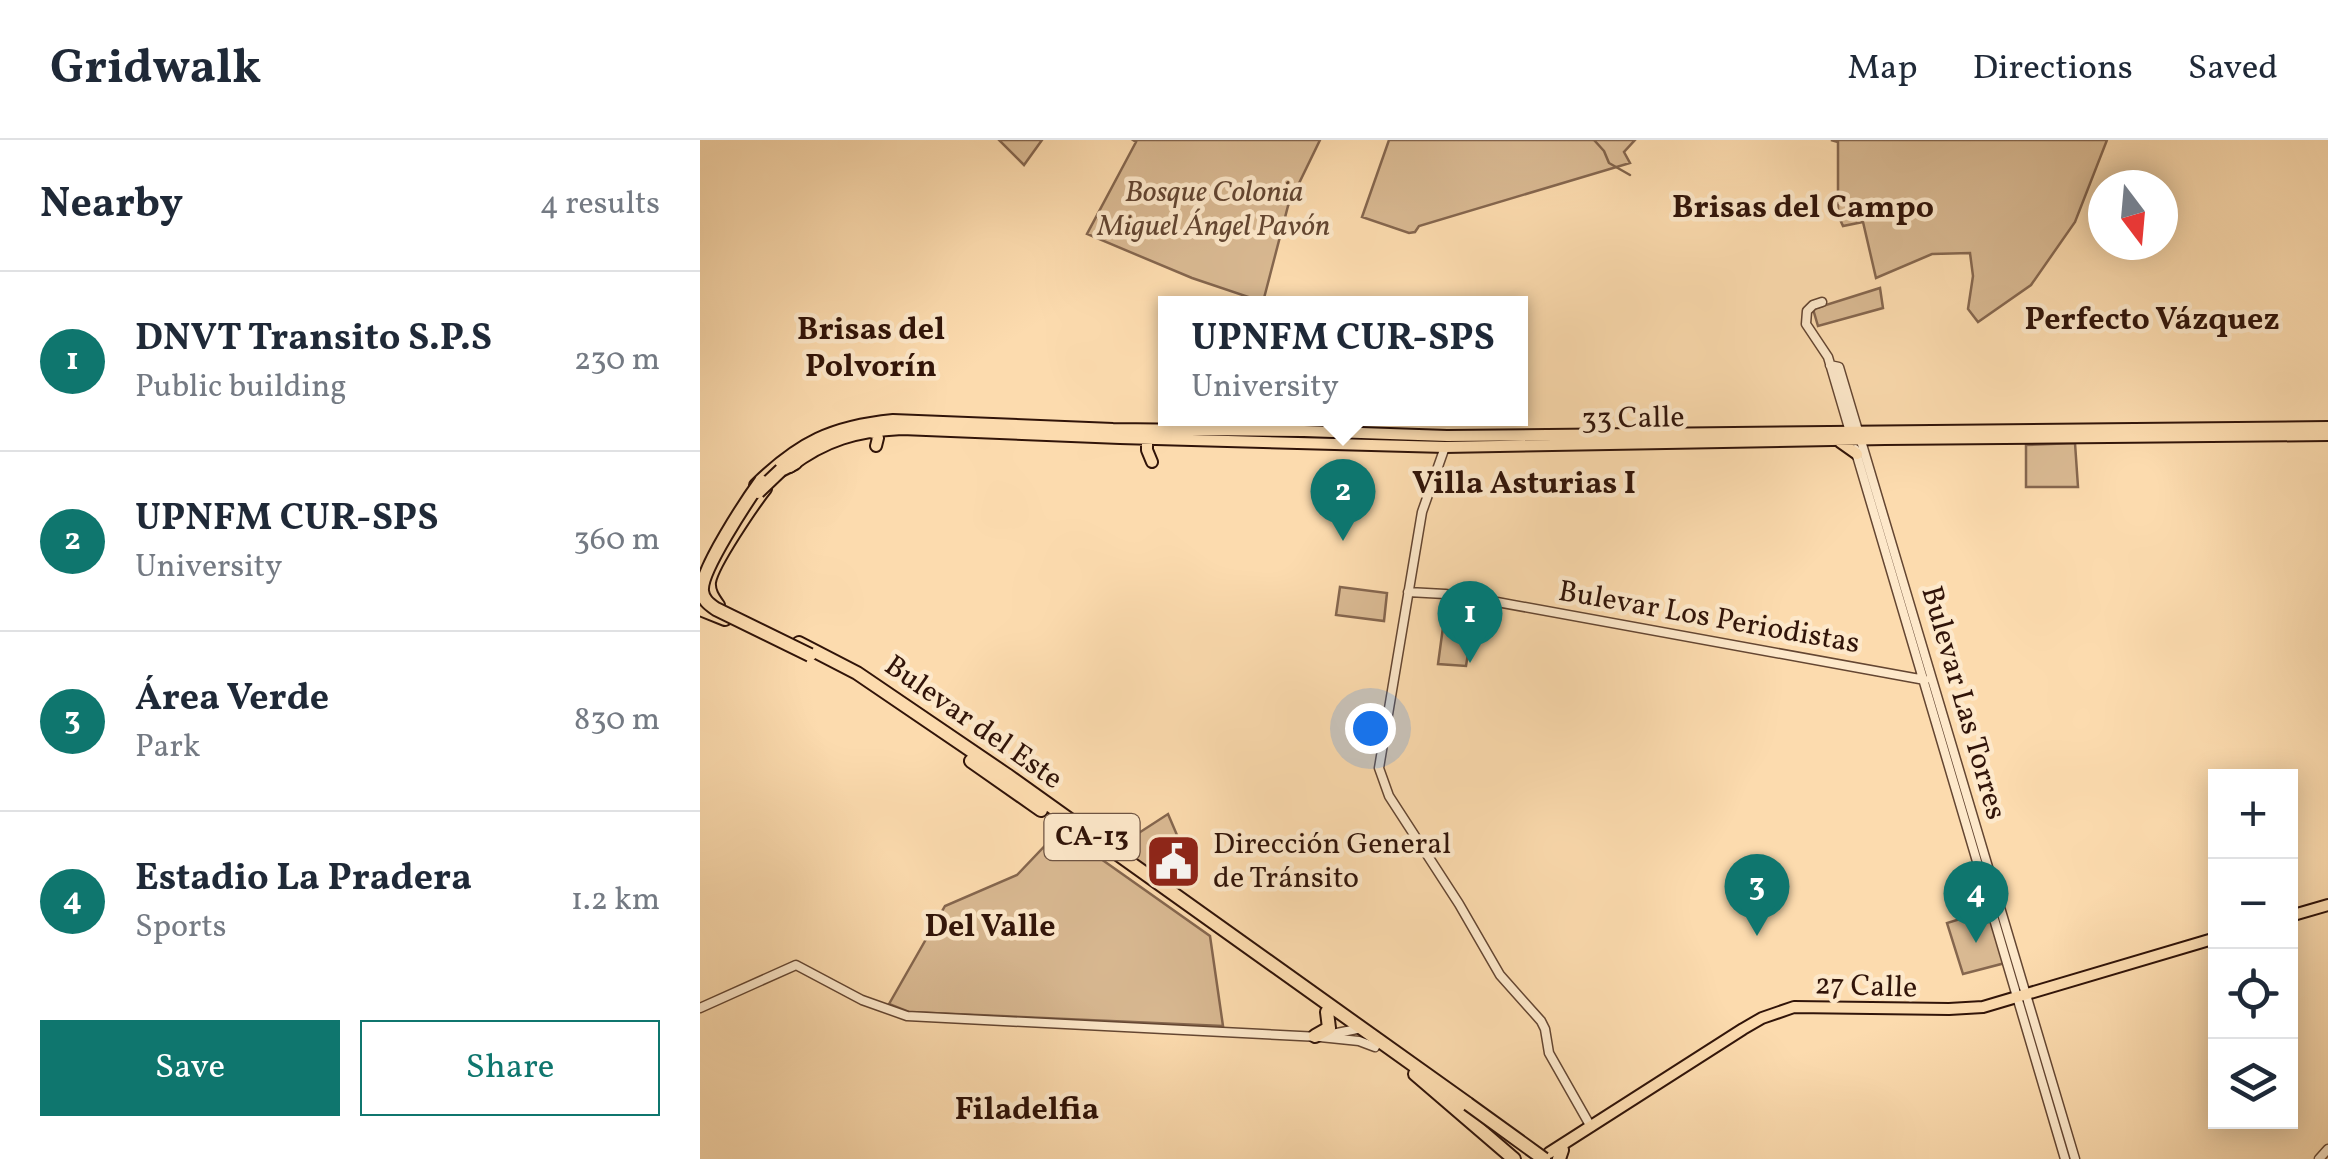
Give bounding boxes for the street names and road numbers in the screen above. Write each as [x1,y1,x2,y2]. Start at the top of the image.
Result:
street label: 33 Calle [1581,397,1685,441]
street label: Bulevar Los Periodistas [1555,571,1863,665]
street label: Bulevar Las Torres [1910,581,2016,825]
street label: Bulevar del Este [875,646,1071,800]
road number: CA-13 [1044,814,1140,860]
street label: 27 Calle [1814,964,1918,1010]

